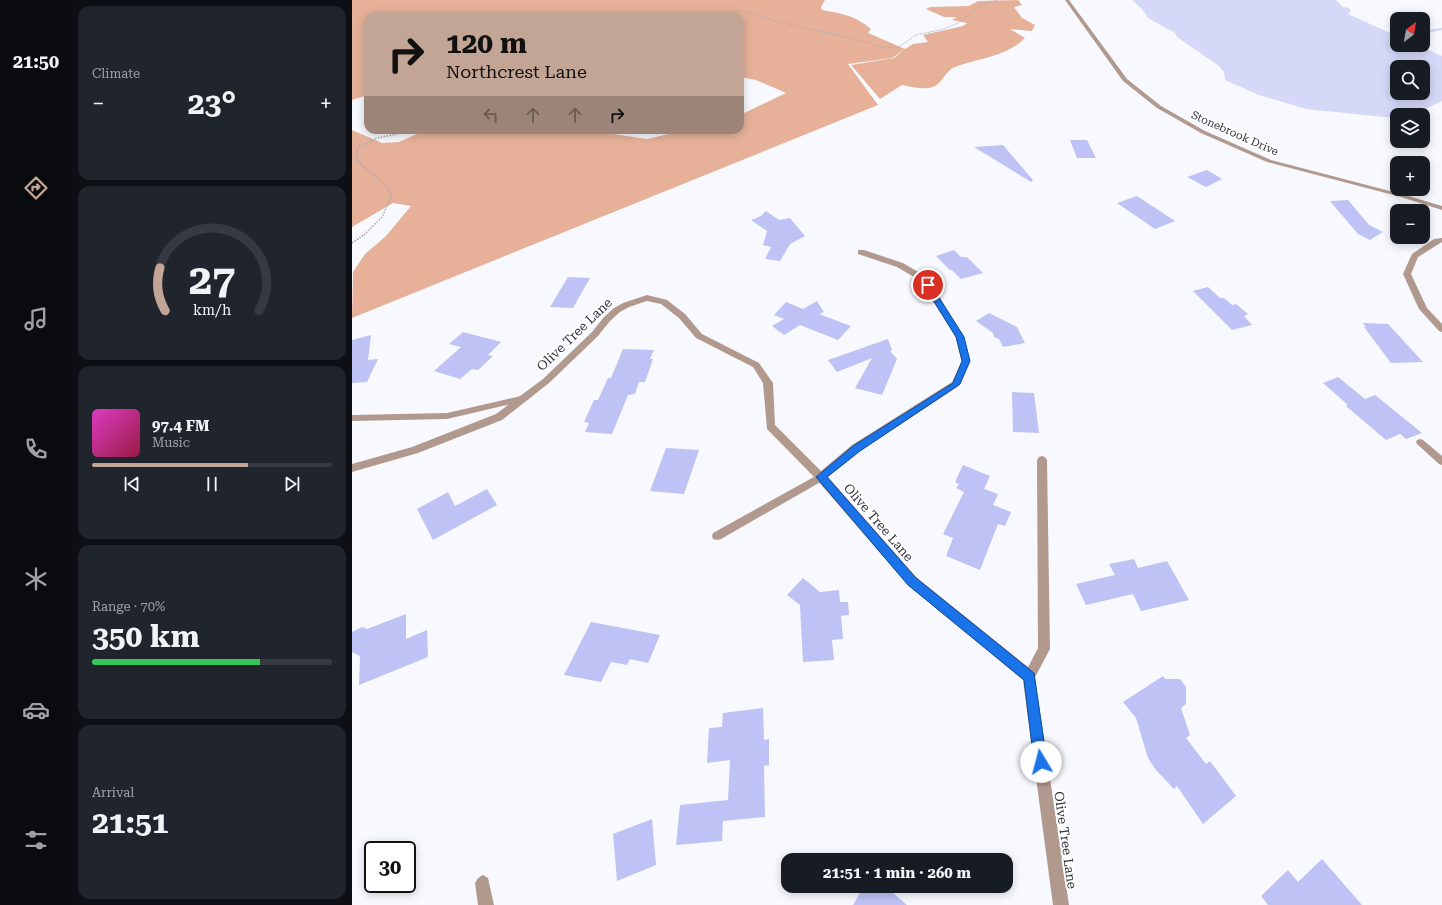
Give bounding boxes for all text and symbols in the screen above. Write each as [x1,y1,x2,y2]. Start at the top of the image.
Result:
north arrow [1390,12,1430,52]
map controls [1390,12,1430,244]
text: 120 m [446,27,527,60]
icon: right [380,28,432,80]
text: 21:50 [13,51,59,72]
button: search [1390,60,1430,100]
text: Northcrest Lane [446,61,587,82]
text: Climate [92,66,140,81]
text: 23° [188,86,236,121]
text: − [92,91,104,116]
text: + [320,91,332,116]
icon: left [480,104,502,126]
icon: ahead [522,104,544,126]
icon: ahead [564,104,586,126]
icon: right [606,104,628,126]
street label: Stonebrook Drive [1189,108,1280,159]
button: layers [1390,108,1430,148]
button: + [1390,156,1430,196]
icon: directions [22,174,50,202]
button: − [1390,204,1430,244]
text: 27 [189,254,235,303]
pin [911,268,945,302]
icon: arrive [917,274,939,296]
street label: Olive Tree Lane [534,295,615,374]
text: km/h [193,301,231,317]
icon: music [22,305,50,333]
text: 97.4 FM [152,417,209,435]
icon: phone [22,435,50,463]
text: Music [152,435,190,450]
icon: previous [121,473,143,495]
icon: pause [201,473,223,495]
icon: next [281,473,303,495]
street label: Olive Tree Lane [841,480,917,564]
icon: climate [22,565,50,593]
text: Range · 70% [92,599,165,614]
text: 350 km [92,619,200,654]
icon: car [22,696,50,724]
position arrow [1020,741,1062,783]
text: Arrival [92,785,134,800]
street label: Olive Tree Lane [1051,790,1080,890]
text: 21:51 [92,805,169,840]
icon: filters [22,826,50,854]
speed limit sign: 30 [364,841,416,893]
text: 21:51 · 1 min · 260 m [823,864,971,882]

